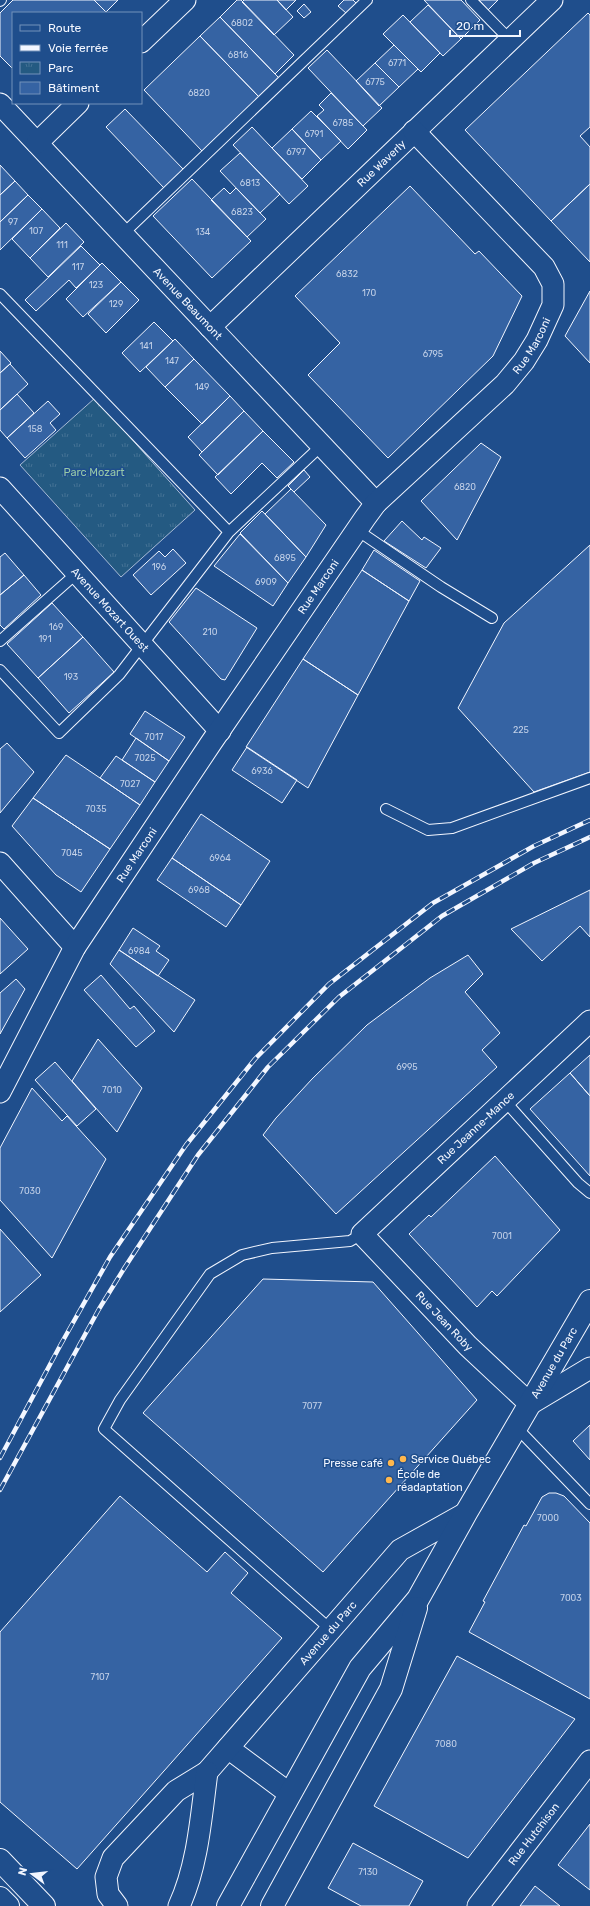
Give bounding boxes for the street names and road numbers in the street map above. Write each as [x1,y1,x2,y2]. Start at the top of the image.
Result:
street label: Rue Waverly [354,137,408,189]
street label: Avenue Beaumont [151,265,226,343]
street label: Rue Marconi [510,316,553,376]
street label: Rue Marconi [295,557,341,616]
street label: Avenue Mozart Ouest [69,565,152,655]
street label: Rue Marconi [113,825,159,885]
street label: Rue Jeanne-Mance [435,1089,517,1167]
street label: Rue Jean Roby [413,1289,476,1354]
street label: Avenue du Parc [528,1325,580,1401]
street label: Avenue du Parc [297,1598,359,1667]
street label: Rue Hutchison [505,1800,562,1868]

